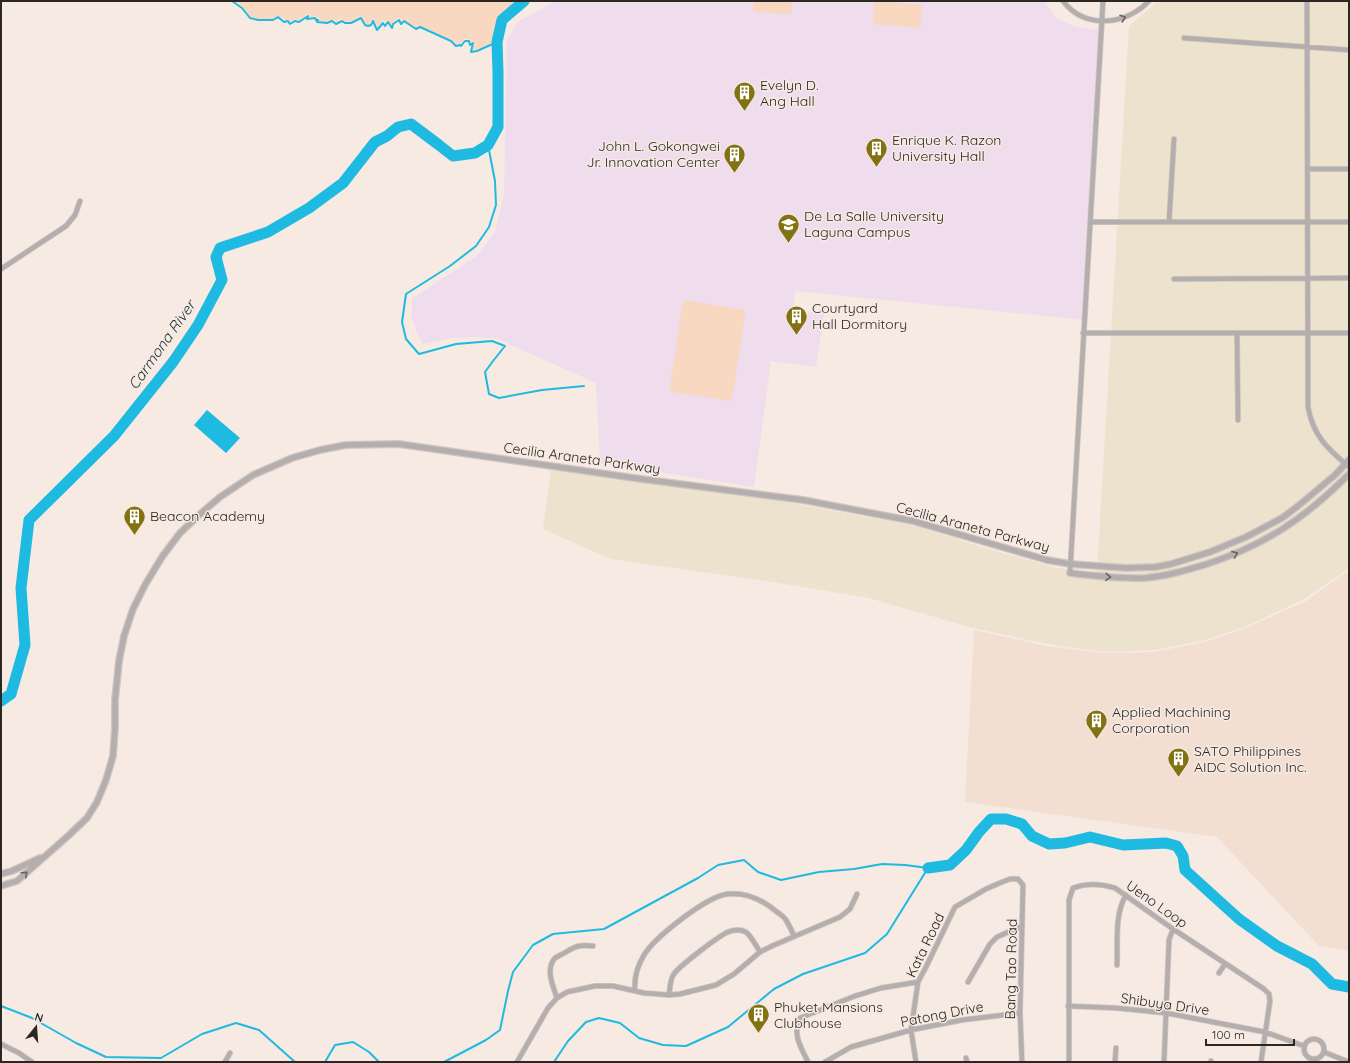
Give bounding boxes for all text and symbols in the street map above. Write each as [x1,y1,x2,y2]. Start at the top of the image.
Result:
one-way arrow [1120,14,1127,23]
place label: Evelyn D. Ang Hall [760,76,818,110]
building icon: Evelyn D. Ang Hall [732,80,758,113]
place label: Enrique K. Razon University Hall [892,131,1001,165]
building icon: Enrique K. Razon University Hall [864,135,890,168]
place label: John L. Gokongwei Jr. Innovation Center [587,137,721,171]
building icon: John L. Gokongwei Jr. Innovation Center [722,141,748,174]
place label: De La Salle University Laguna Campus [804,207,944,241]
school or university icon: De La Salle University Laguna Campus [775,211,801,244]
water label: Carmona River [124,295,201,393]
place label: Courtyard Hall Dormitory [812,299,907,333]
building icon: Courtyard Hall Dormitory [784,303,810,336]
street label: Cecilia Araneta Parkway [502,438,662,478]
street label: Cecilia Araneta Parkway [894,498,1052,556]
building icon: Beacon Academy [121,503,147,536]
place label: Beacon Academy [150,507,265,525]
one-way arrow [1231,550,1238,558]
one-way arrow [1105,573,1112,582]
place label: Applied Machining Corporation [1112,703,1231,737]
building icon: Applied Machining Corporation [1083,707,1109,740]
place label: SATO Philippines AIDC Solution Inc. [1194,742,1307,776]
building icon: SATO Philippines AIDC Solution Inc. [1165,746,1191,779]
one-way arrow [21,871,28,878]
street label: Ueno Loop [1123,876,1191,932]
street label: Kata Road [902,910,948,980]
street label: Bang Tao Road [1001,918,1021,1020]
street label: Shibuya Drive [1120,989,1211,1019]
street label: Patong Drive [899,997,985,1031]
place label: Phuket Mansions Clubhouse [774,998,883,1032]
building icon: Phuket Mansions Clubhouse [746,1002,772,1035]
north arrow [16,1007,56,1047]
text: N [33,1010,45,1025]
scale bar [1206,1021,1294,1047]
text: 100 m [1212,1027,1245,1042]

